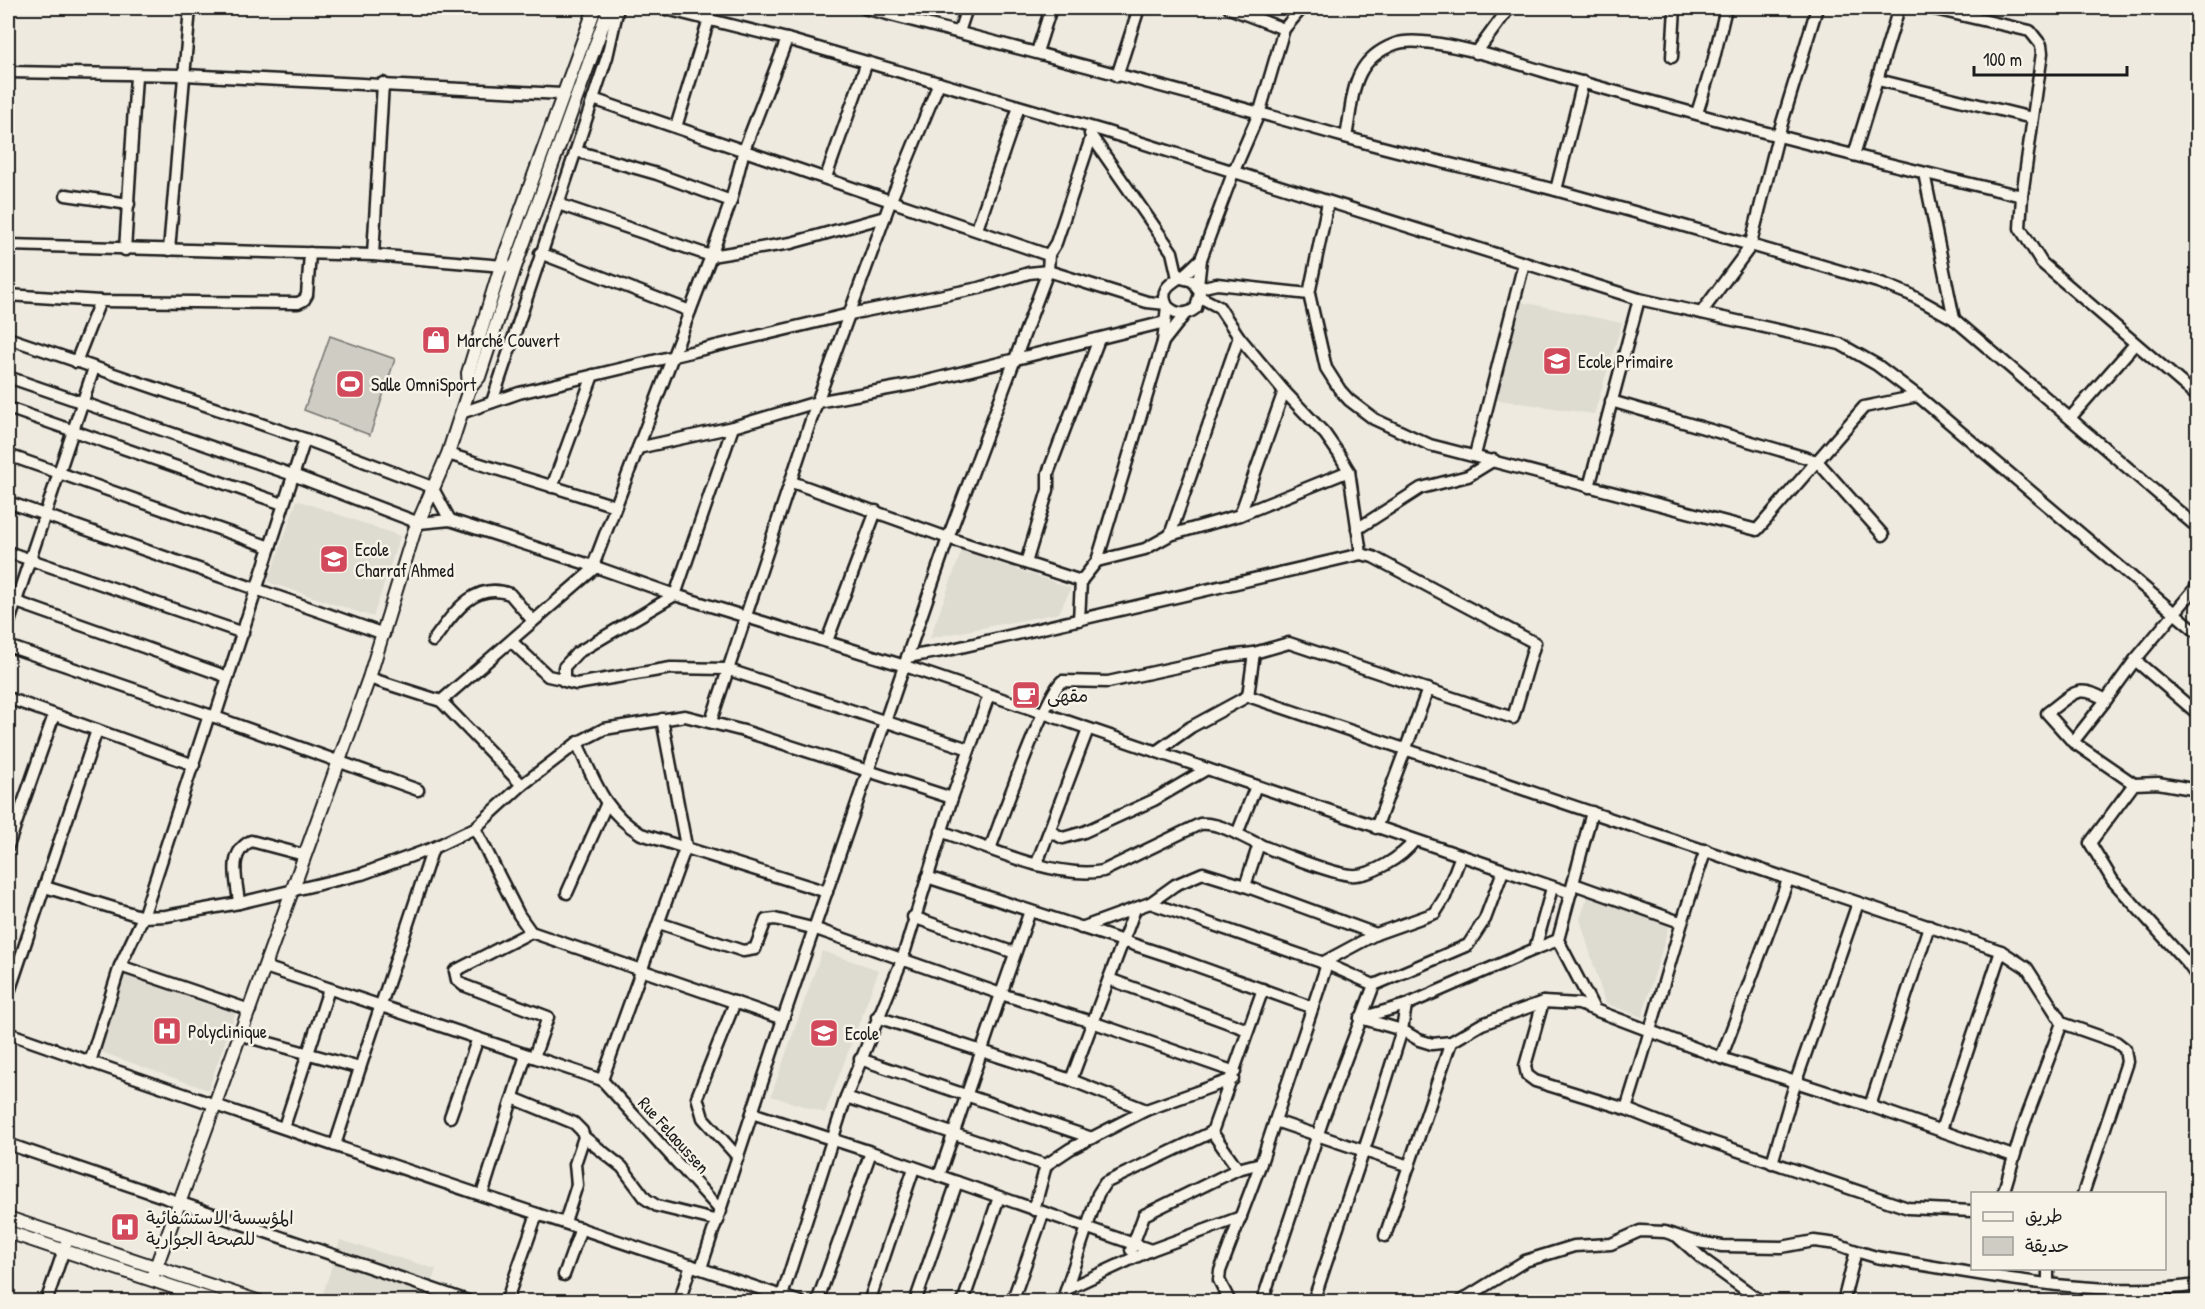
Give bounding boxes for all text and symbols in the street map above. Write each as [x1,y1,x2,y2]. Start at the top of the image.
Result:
scale bar [1974,39,2127,77]
text: 100 m [1983,47,2022,72]
shop icon: Marché Couvert [420,324,452,356]
place label: Marché Couvert [457,328,560,353]
school or university icon: Ecole Primaire [1541,345,1573,377]
place label: Ecole Primaire [1578,349,1673,374]
sports icon: Salle OmniSport [334,368,366,400]
place label: Salle OmniSport [371,372,477,397]
place label: Ecole Charraf Ahmed [355,537,454,583]
school or university icon: Ecole Charraf Ahmed [318,543,350,575]
cafe icon: مقهى [1010,679,1042,711]
place label: مقهى [1047,683,1088,708]
hospital icon: Polyclinique [151,1015,183,1047]
school or university icon: Ecole [808,1017,840,1049]
place label: Polyclinique [188,1019,267,1044]
place label: Ecole [845,1021,879,1046]
street label: Rue Felaoussen [633,1091,715,1179]
legend [1971,1192,2166,1270]
text: طريق [2025,1203,2063,1228]
place label: المؤسسة الاستشفائية للصحة الجوارية [146,1205,294,1251]
hospital icon: المؤسسة الاستشفائية للصحة الجوارية [109,1211,141,1243]
text: حديقة [2025,1233,2069,1258]

